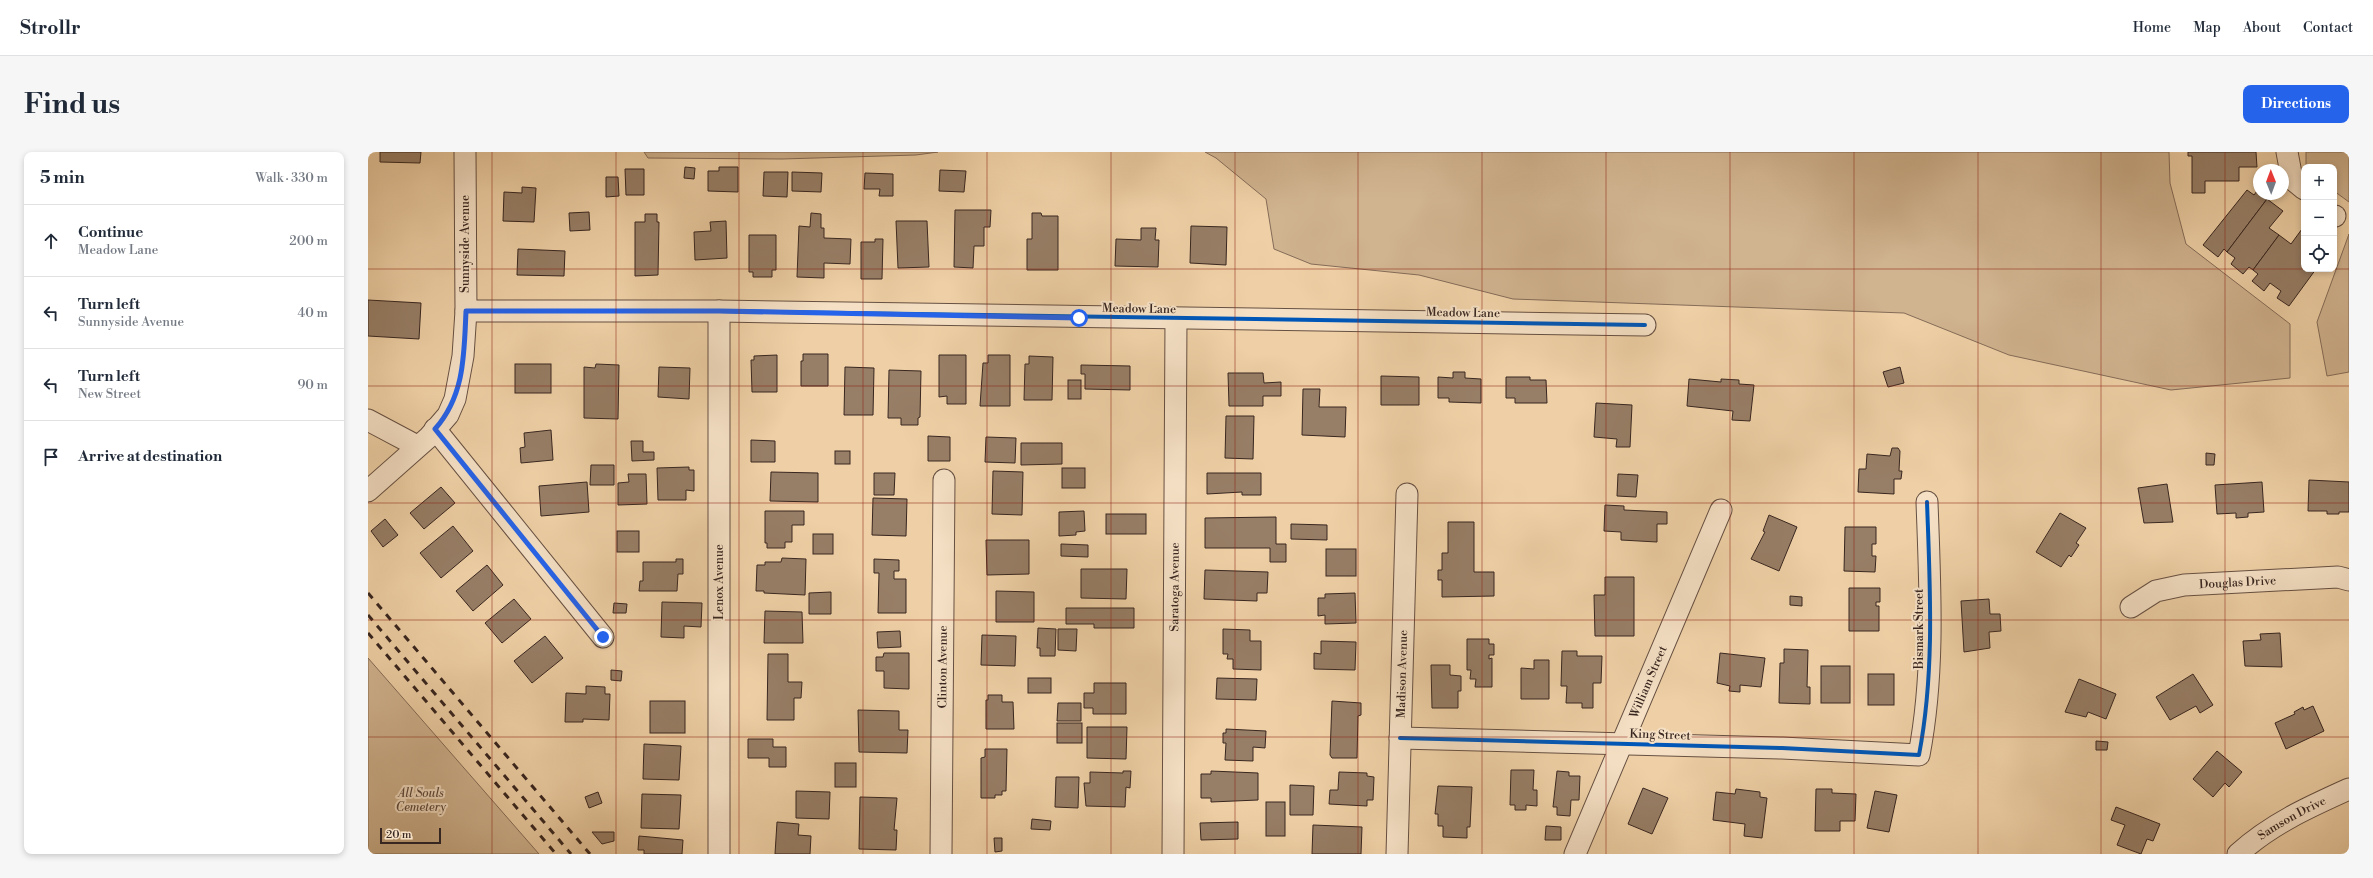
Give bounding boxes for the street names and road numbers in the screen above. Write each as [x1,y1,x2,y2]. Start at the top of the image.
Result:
street label: Sunnyside Avenue [458,195,473,293]
street label: Meadow Lane [1102,301,1176,317]
street label: Meadow Lane [1426,305,1500,321]
street label: Saratoga Avenue [1167,542,1182,632]
street label: Lenox Avenue [712,544,727,620]
street label: Douglas Drive [2199,573,2277,592]
street label: Bismark Street [1912,588,1927,670]
street label: Clinton Avenue [935,625,950,709]
street label: Madison Avenue [1393,630,1411,719]
street label: William Street [1626,643,1670,721]
street label: King Street [1629,726,1692,744]
street label: Samson Drive [2255,793,2328,843]

